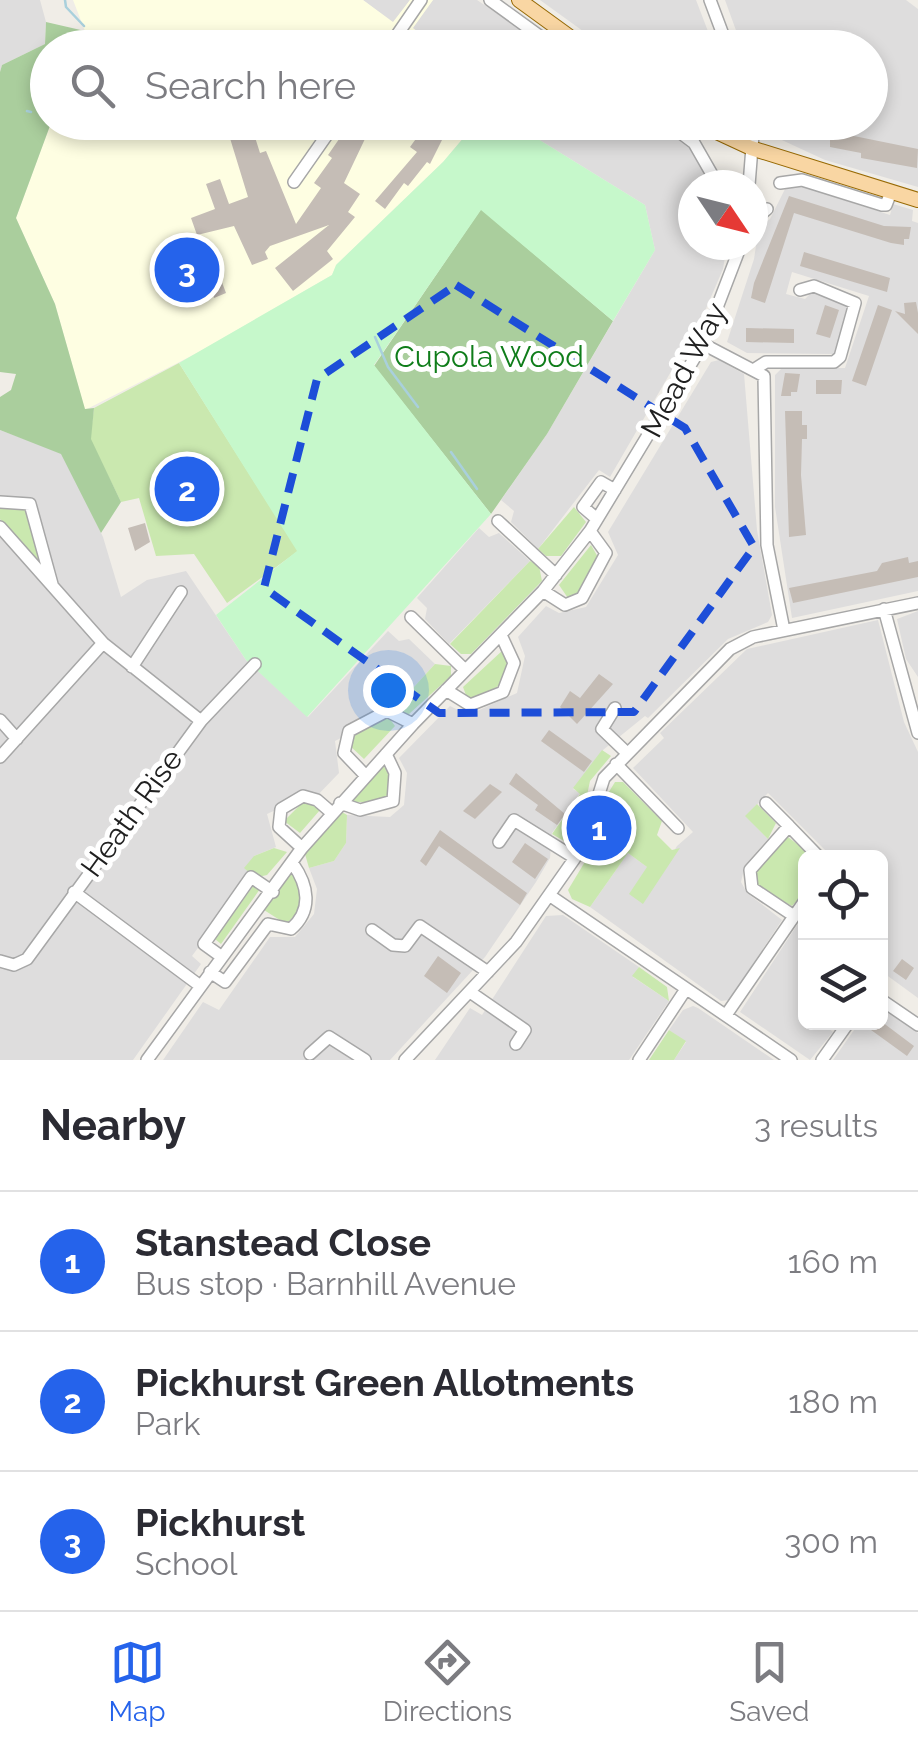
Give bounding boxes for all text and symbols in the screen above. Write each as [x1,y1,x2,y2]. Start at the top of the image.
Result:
search box [30,30,888,140]
icon: search [65,58,120,113]
text: Search here [145,63,356,108]
north arrow [678,170,768,260]
pin: 3 [154,232,220,308]
street label: Mead Way [634,297,734,443]
park label: Cupola Wood [394,339,584,374]
pin: 2 [154,452,220,526]
your location [363,665,414,716]
street label: Heath Rise [74,742,190,883]
pin: 1 [566,790,632,866]
map controls [798,850,888,1030]
button: locate [798,850,888,940]
button: layers [798,940,888,1030]
text: Nearby [40,1101,186,1150]
text: 3 results [754,1107,878,1144]
text: Stanstead Close [135,1220,431,1265]
text: 1 [65,1243,80,1280]
text: 160 m [788,1243,878,1280]
text: Bus stop · Barnhill Avenue [135,1265,516,1302]
text: Pickhurst Green Allotments [135,1360,634,1405]
text: 2 [63,1383,82,1420]
text: 180 m [788,1383,878,1420]
text: Park [135,1405,200,1442]
text: Pickhurst [135,1500,305,1545]
text: 3 [64,1523,81,1560]
text: 300 m [784,1523,878,1560]
text: School [135,1545,237,1582]
tab: Map [109,1635,166,1728]
tab: Directions [383,1635,512,1728]
tab: Saved [729,1635,809,1728]

